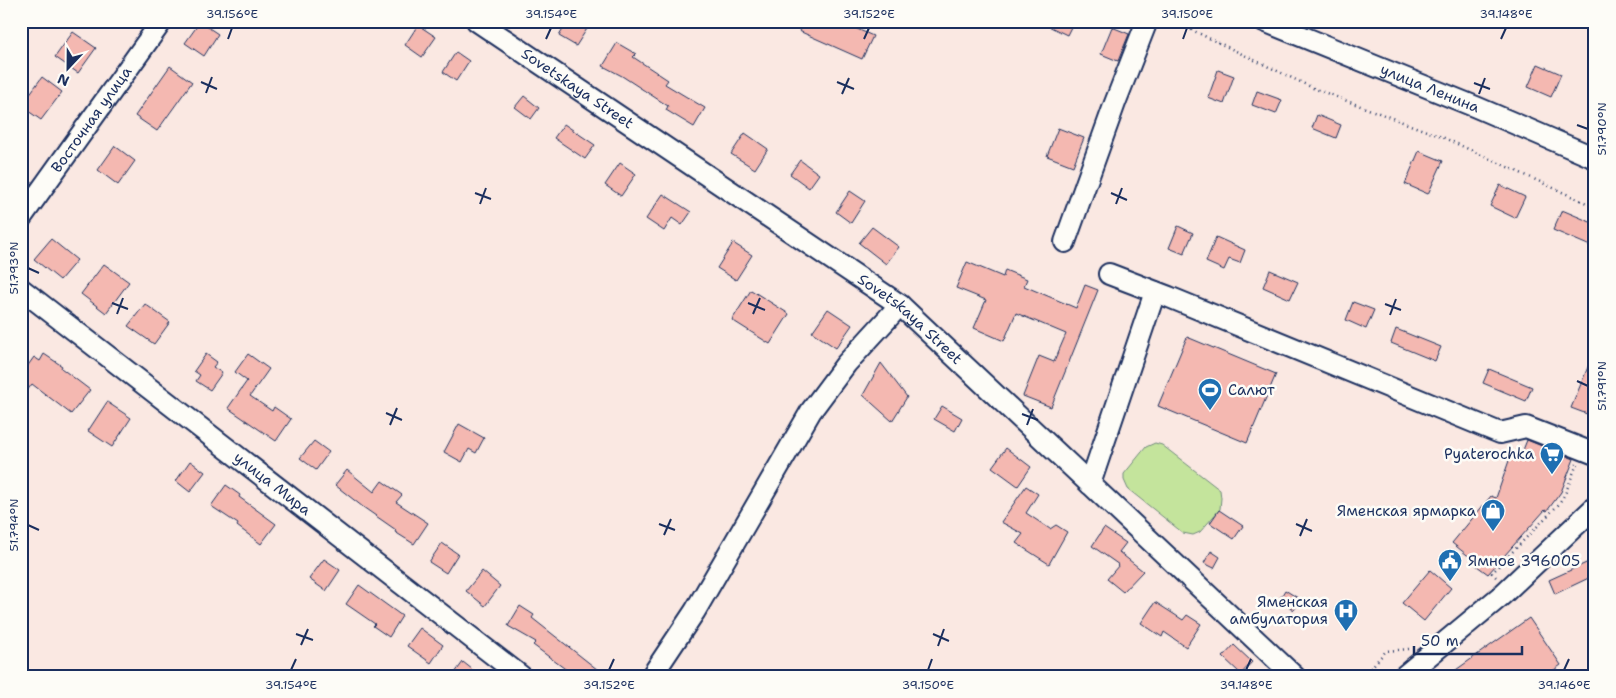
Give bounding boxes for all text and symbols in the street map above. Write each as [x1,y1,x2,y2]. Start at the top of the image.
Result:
text: 39.156°E [206,6,258,22]
text: 39.154°E [525,6,577,22]
text: 39.152°E [843,6,895,22]
text: 39.150°E [1161,6,1213,22]
text: 39.148°E [1480,6,1532,22]
north arrow [42,42,92,92]
street label: Sovetskaya Street [517,44,638,133]
street label: улица Ленина [1377,59,1483,118]
street label: Восточная улица [47,62,137,177]
text: N [55,70,72,90]
text: 51.790°N [1594,102,1610,156]
text: 51.793°N [6,242,22,294]
street label: Sovetskaya Street [854,269,967,369]
text: 51.791°N [1594,361,1610,411]
sports icon: Салют [1197,377,1223,411]
place label: Салют [1228,380,1275,400]
supermarket icon: Pyaterochka [1539,441,1565,475]
place label: Pyaterochka [1444,444,1535,464]
street label: улица Мира [230,447,316,520]
shop icon: Яменская ярмарка [1480,498,1506,532]
text: 51.794°N [6,499,22,551]
place label: Яменская ярмарка [1337,501,1477,521]
public building icon: Ямное 396005 [1437,548,1463,582]
place label: Ямное 396005 [1468,551,1580,571]
place label: Яменская амбулатория [1230,592,1328,629]
hospital icon: Яменская амбулатория [1333,598,1359,632]
scale bar [1414,623,1521,655]
text: 50 m [1421,631,1459,651]
text: 39.154°E [265,677,317,693]
text: 39.152°E [583,677,635,693]
text: 39.150°E [902,677,954,693]
text: 39.148°E [1220,677,1272,693]
text: 39.146°E [1538,677,1590,693]

